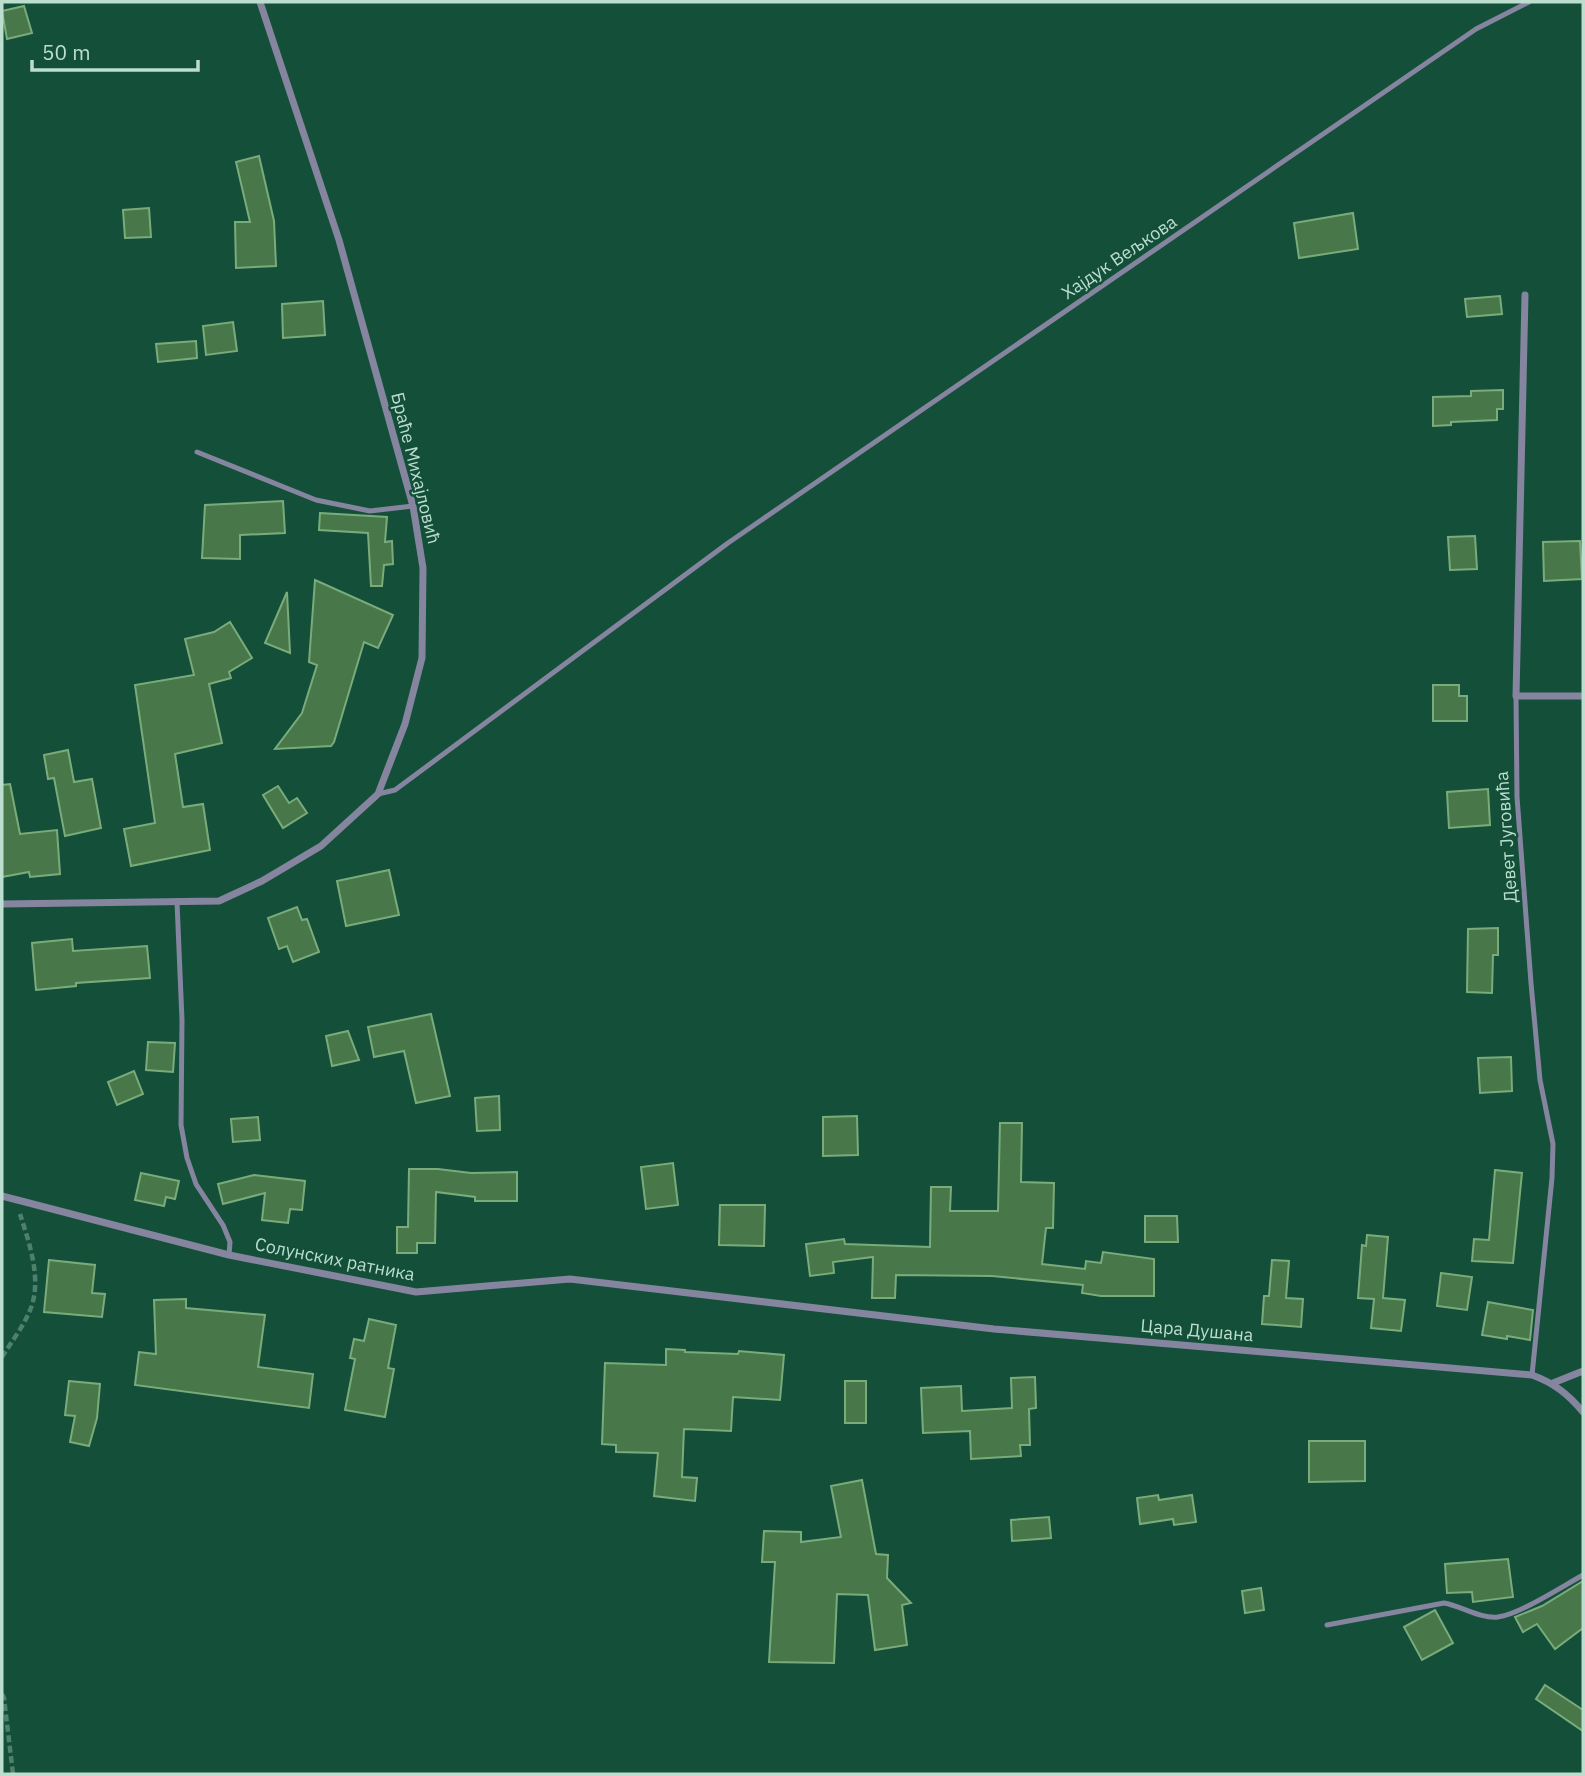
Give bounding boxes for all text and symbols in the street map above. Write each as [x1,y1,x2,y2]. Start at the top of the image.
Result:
scale bar [32,28,198,72]
text: 50 m [42,38,91,66]
street label: Хајдук Вељкова [1057,210,1181,304]
street label: Браће Михајловић [386,390,446,546]
street label: Девет Југовића [1490,770,1522,903]
street label: Солунских ратника [253,1232,417,1286]
street label: Цара Душана [1140,1314,1255,1346]

